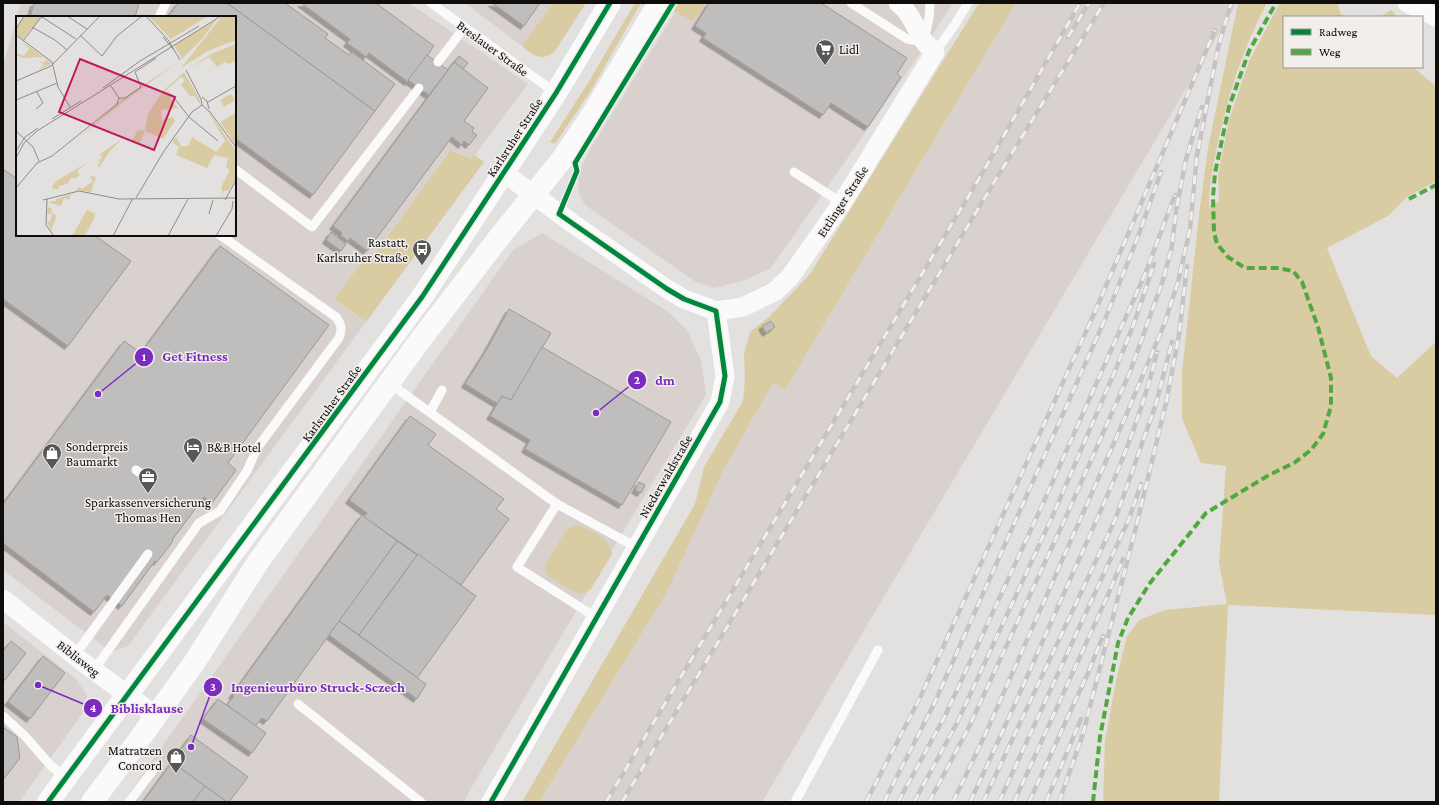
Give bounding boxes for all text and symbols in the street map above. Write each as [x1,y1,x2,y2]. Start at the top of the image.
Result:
inset map [16,16,236,236]
legend [1283,16,1423,68]
street label: Breslauer Straße [454,17,532,80]
text: Radweg [1319,25,1357,39]
supermarket icon: Lidl [814,38,836,66]
place label: Lidl [839,42,860,57]
text: Weg [1319,45,1341,59]
street label: Karlsruher Straße [483,95,546,180]
street label: Ettlinger Straße [814,163,871,240]
place label: Rastatt, Karlsruher Straße [317,235,408,265]
bus stop icon: Rastatt, Karlsruher Straße [411,238,433,266]
callout: Get Fitness [134,344,235,370]
text: Get Fitness [162,348,228,364]
text: 1 [142,350,147,364]
street label: Karlsruher Straße [298,362,364,445]
callout: dm [627,367,683,393]
text: dm [655,372,675,388]
text: 2 [634,373,640,387]
street label: Niederwaldstraße [636,432,695,520]
hotel icon: B&B Hotel [182,436,204,464]
place label: Sonderpreis Baumarkt [66,439,128,469]
place label: B&B Hotel [207,440,262,455]
shop icon: Sonderpreis Baumarkt [41,442,63,470]
office icon: Sparkassenversicherung Thomas Hen [137,466,159,494]
place label: Sparkassenversicherung Thomas Hen [85,495,212,525]
street label: Biblisweg [54,637,104,680]
callout: Ingenieurbüro Struck-Sczech [203,674,413,700]
text: Ingenieurbüro Struck-Sczech [231,679,405,695]
text: 3 [210,680,216,694]
callout: Biblisklause [83,695,191,721]
text: Biblisklause [111,700,184,716]
text: 4 [90,701,97,715]
place label: Matratzen Concord [108,743,162,773]
shop icon: Matratzen Concord [165,746,187,774]

